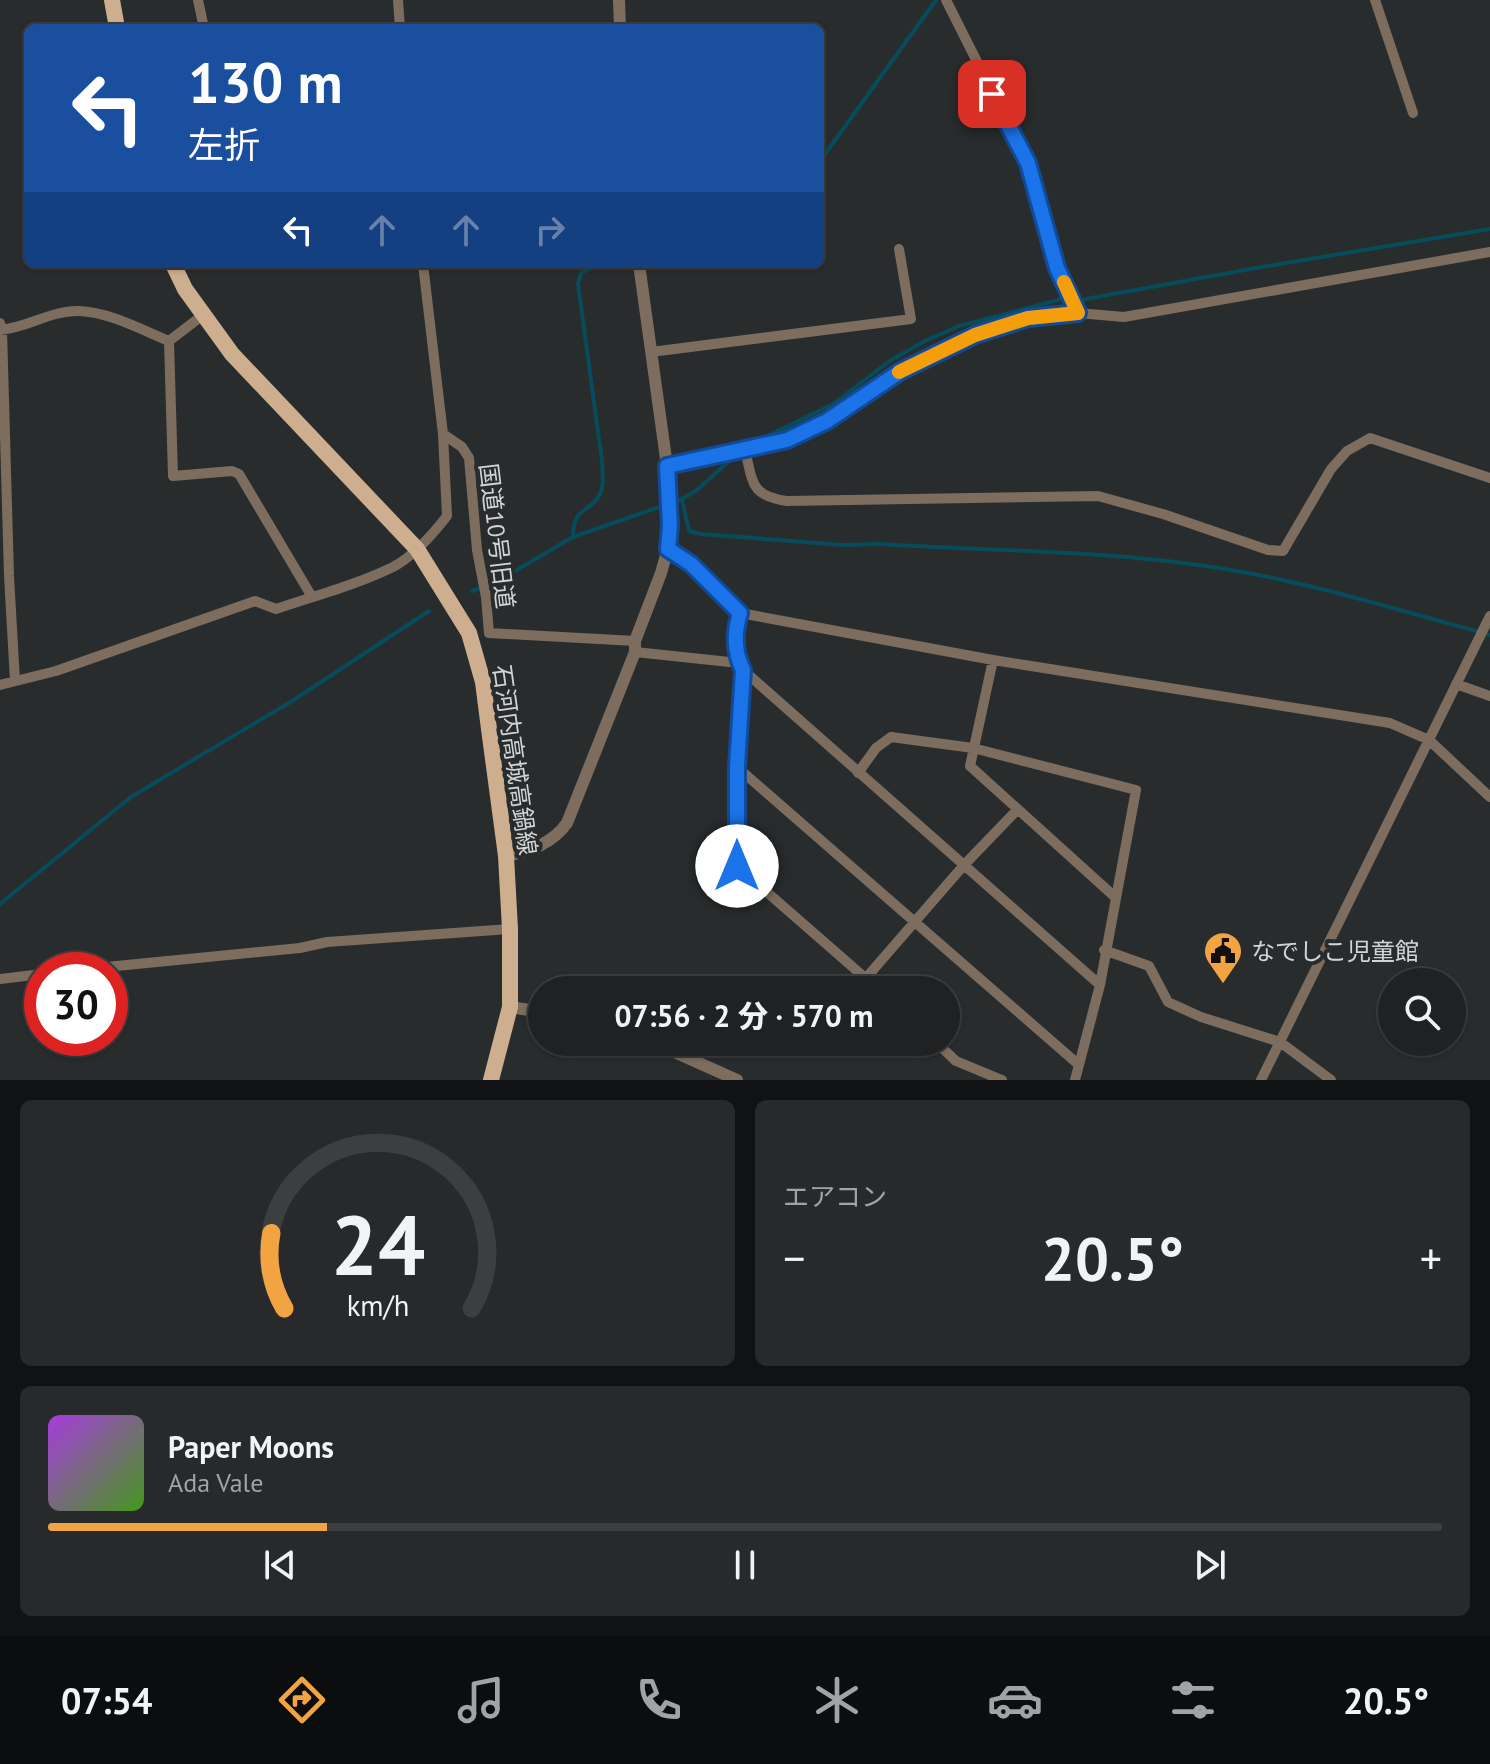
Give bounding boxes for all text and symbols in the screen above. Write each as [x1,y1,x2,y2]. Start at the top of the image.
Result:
text: 130 m [188,46,343,118]
icon: left [56,56,160,160]
pin [958,60,1026,128]
icon: arrive [970,72,1014,116]
text: 左折 [188,121,260,168]
icon: left [276,208,320,252]
icon: ahead [360,208,404,252]
icon: ahead [444,208,488,252]
icon: right [528,208,572,252]
street label: 国道10号旧道 [473,462,521,610]
street label: 石河内高城高鍋線 [486,663,544,857]
position arrow [695,824,779,908]
public building icon: なでしこ児童館 [1202,930,1244,985]
place label: なでしこ児童館 [1251,936,1419,967]
speed limit sign: 30 [24,952,128,1056]
map controls [1378,968,1466,1056]
button: search [1378,968,1466,1056]
text: 07:56 · 2 分 · 570 m [614,996,874,1035]
text: エアコン [783,1180,887,1213]
text: 24 [330,1190,425,1298]
text: 20.5° [1041,1219,1184,1297]
text: − [783,1229,805,1286]
text: + [1420,1229,1442,1286]
text: km/h [346,1287,409,1324]
text: Paper Moons [168,1427,334,1466]
text: Ada Vale [168,1466,263,1499]
icon: previous [258,1543,302,1587]
icon: pause [723,1543,767,1587]
icon: next [1188,1543,1232,1587]
icon: directions [274,1672,330,1728]
icon: music [453,1672,509,1728]
icon: phone [631,1672,687,1728]
icon: climate [809,1672,865,1728]
icon: car [987,1672,1043,1728]
icon: filters [1165,1672,1221,1728]
text: 07:54 [61,1677,152,1724]
text: 20.5° [1343,1677,1429,1724]

